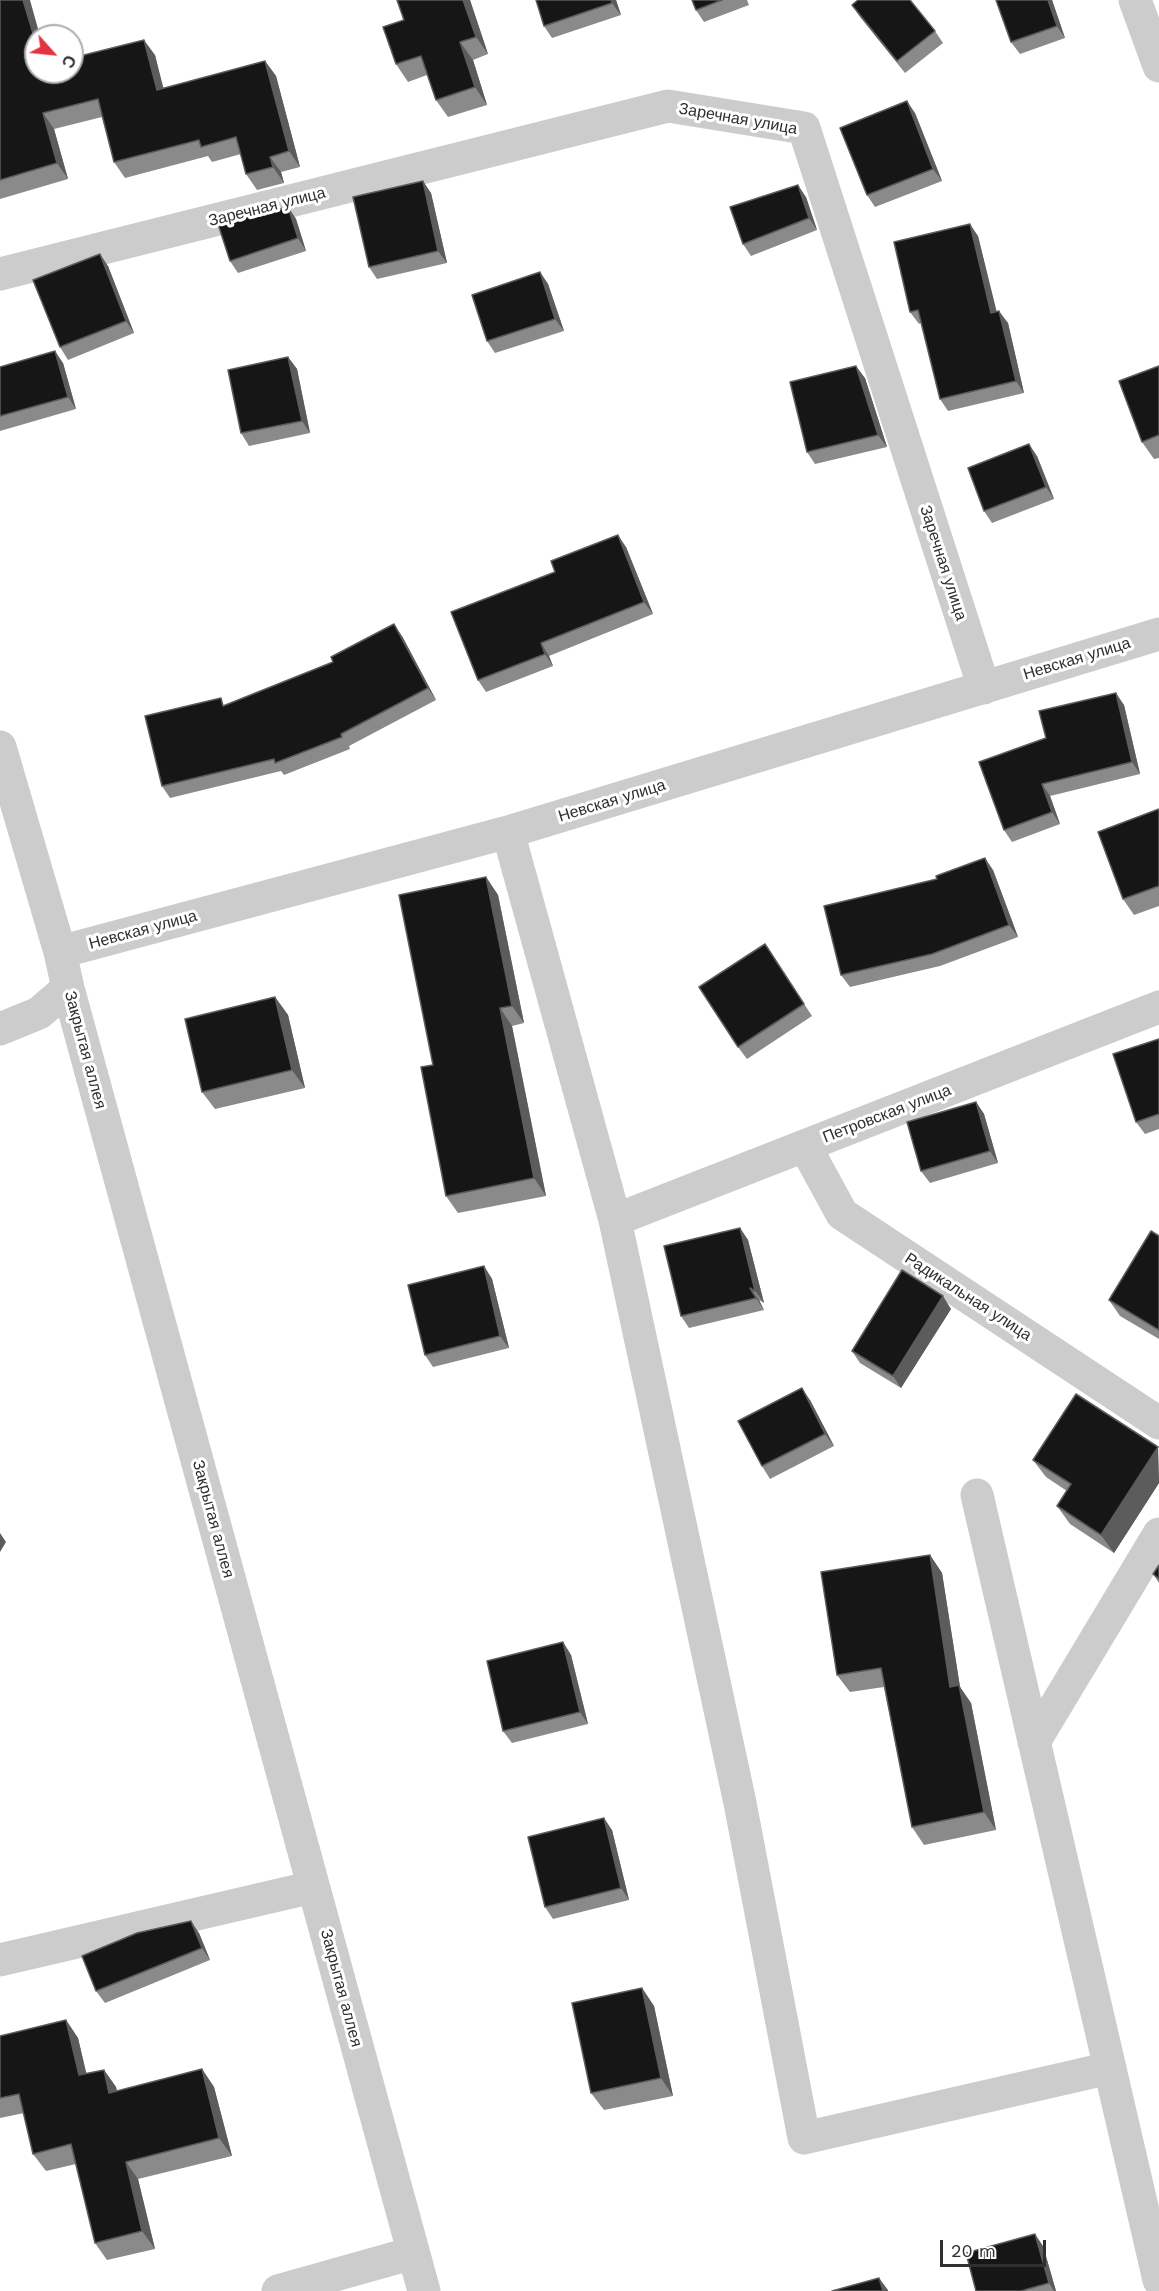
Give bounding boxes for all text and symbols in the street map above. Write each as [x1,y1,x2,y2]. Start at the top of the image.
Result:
north arrow [24,24,84,84]
text: С [58,52,80,71]
street label: Заречная улица [677,99,799,139]
street label: Заречная улица [206,183,328,231]
street label: Заречная улица [915,503,971,623]
street label: Невская улица [1021,634,1133,684]
street label: Невская улица [556,776,668,826]
street label: Невская улица [87,906,199,954]
street label: Закрытая аллея [60,989,110,1111]
street label: Петровская улица [820,1081,954,1147]
street label: Радикальная улица [901,1249,1035,1345]
street label: Закрытая аллея [188,1458,238,1580]
street label: Закрытая аллея [316,1927,366,2049]
scale bar [943,2228,1050,2266]
text: 20 m [951,2240,996,2261]

